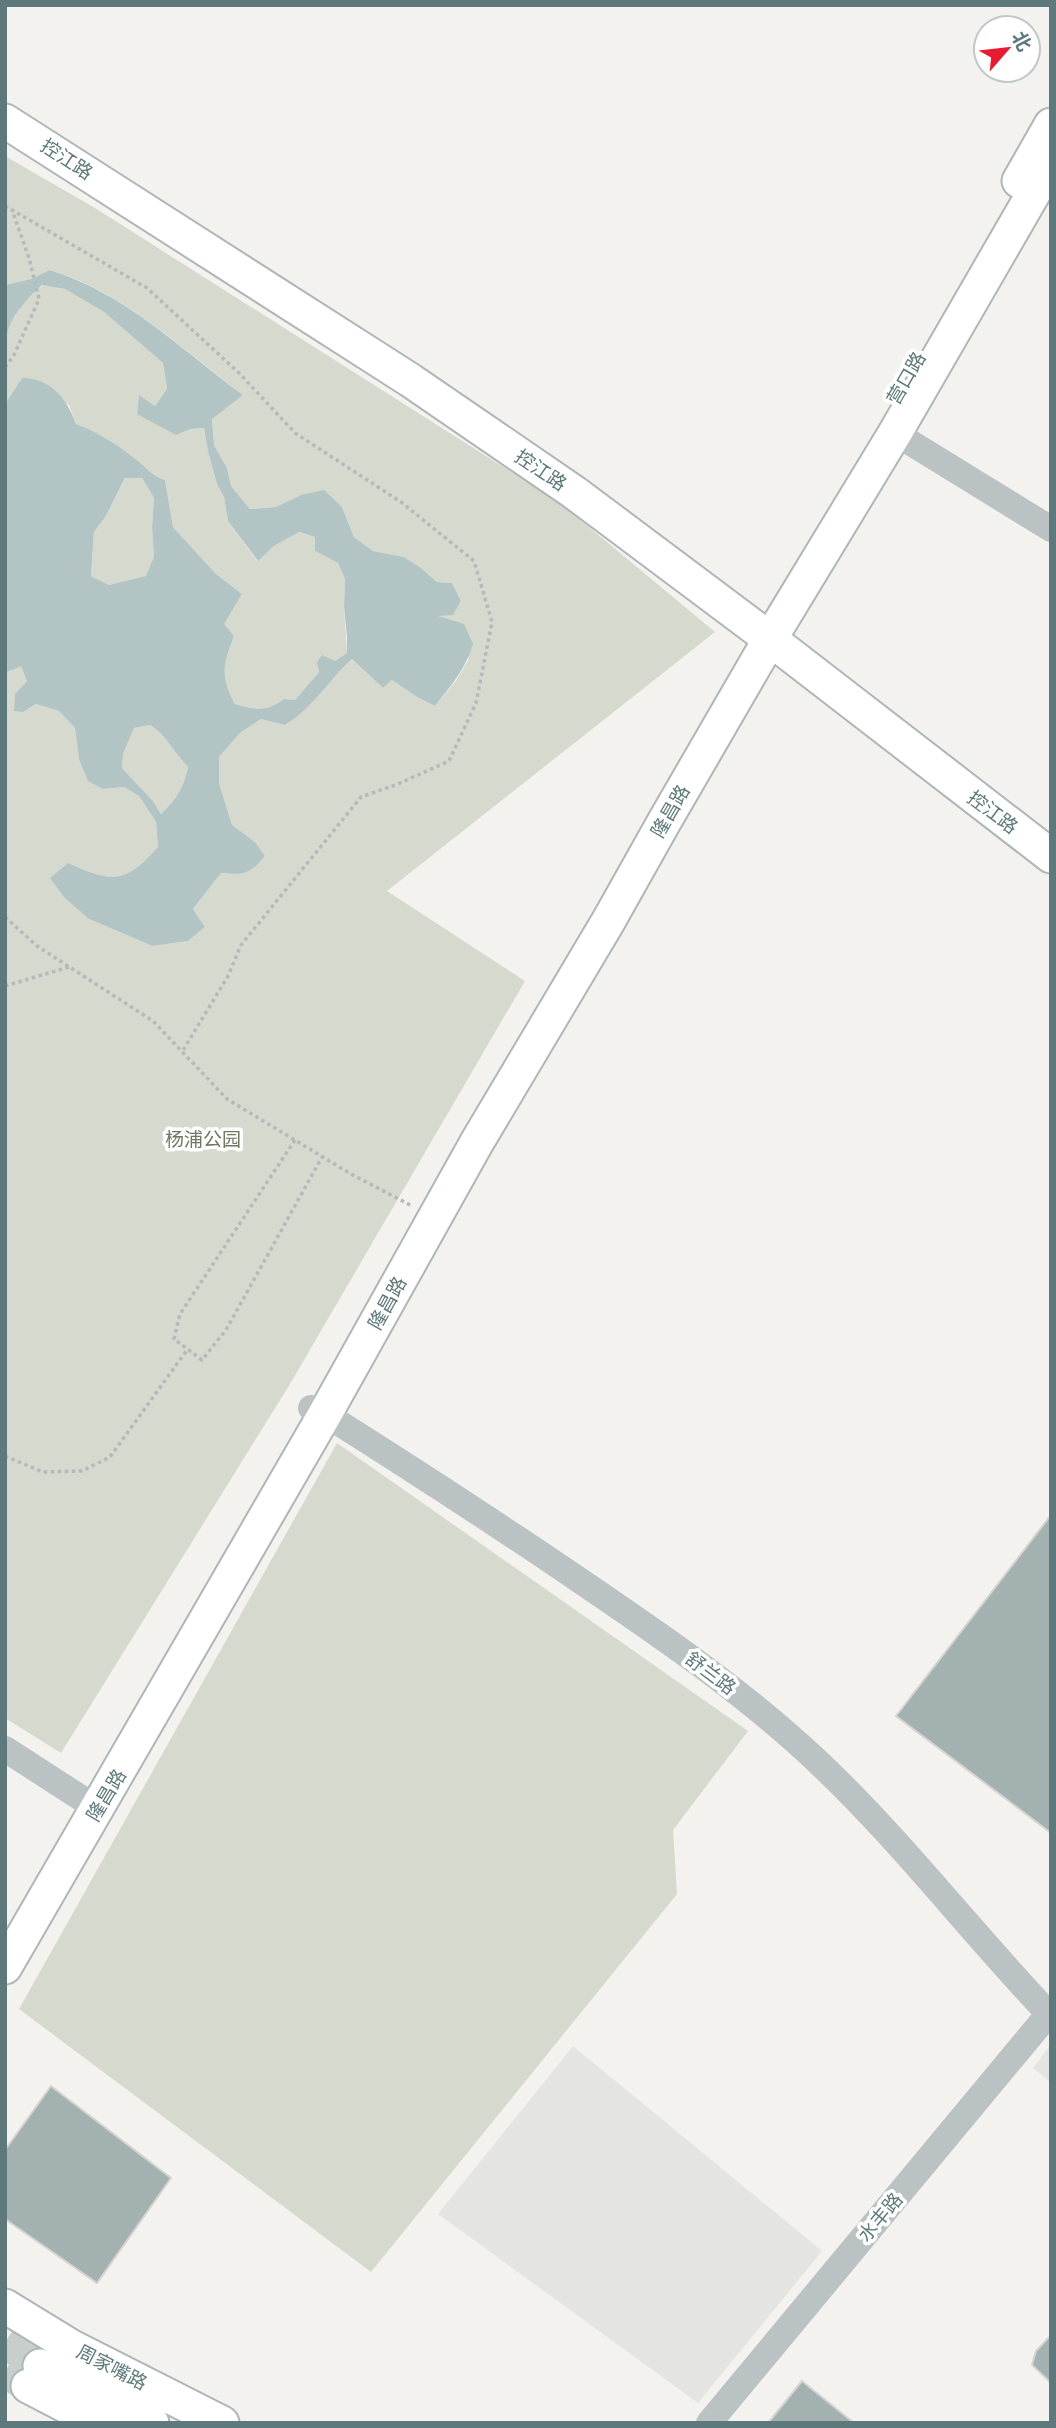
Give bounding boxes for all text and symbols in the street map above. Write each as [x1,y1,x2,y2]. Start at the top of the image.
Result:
north arrow [972,14,1042,84]
text: 北 [1007,28,1035,55]
street label: 控江路 [37,135,96,185]
street label: 营口路 [883,348,931,409]
street label: 控江路 [511,446,570,496]
street label: 隆昌路 [647,781,695,842]
street label: 控江路 [963,787,1022,839]
park label: 杨浦公园 [165,1129,241,1151]
street label: 隆昌路 [364,1273,411,1334]
street label: 舒兰路 [681,1648,740,1700]
street label: 隆昌路 [83,1765,131,1826]
street label: 水丰路 [854,2189,908,2247]
street label: 周家嘴路 [73,2341,150,2395]

